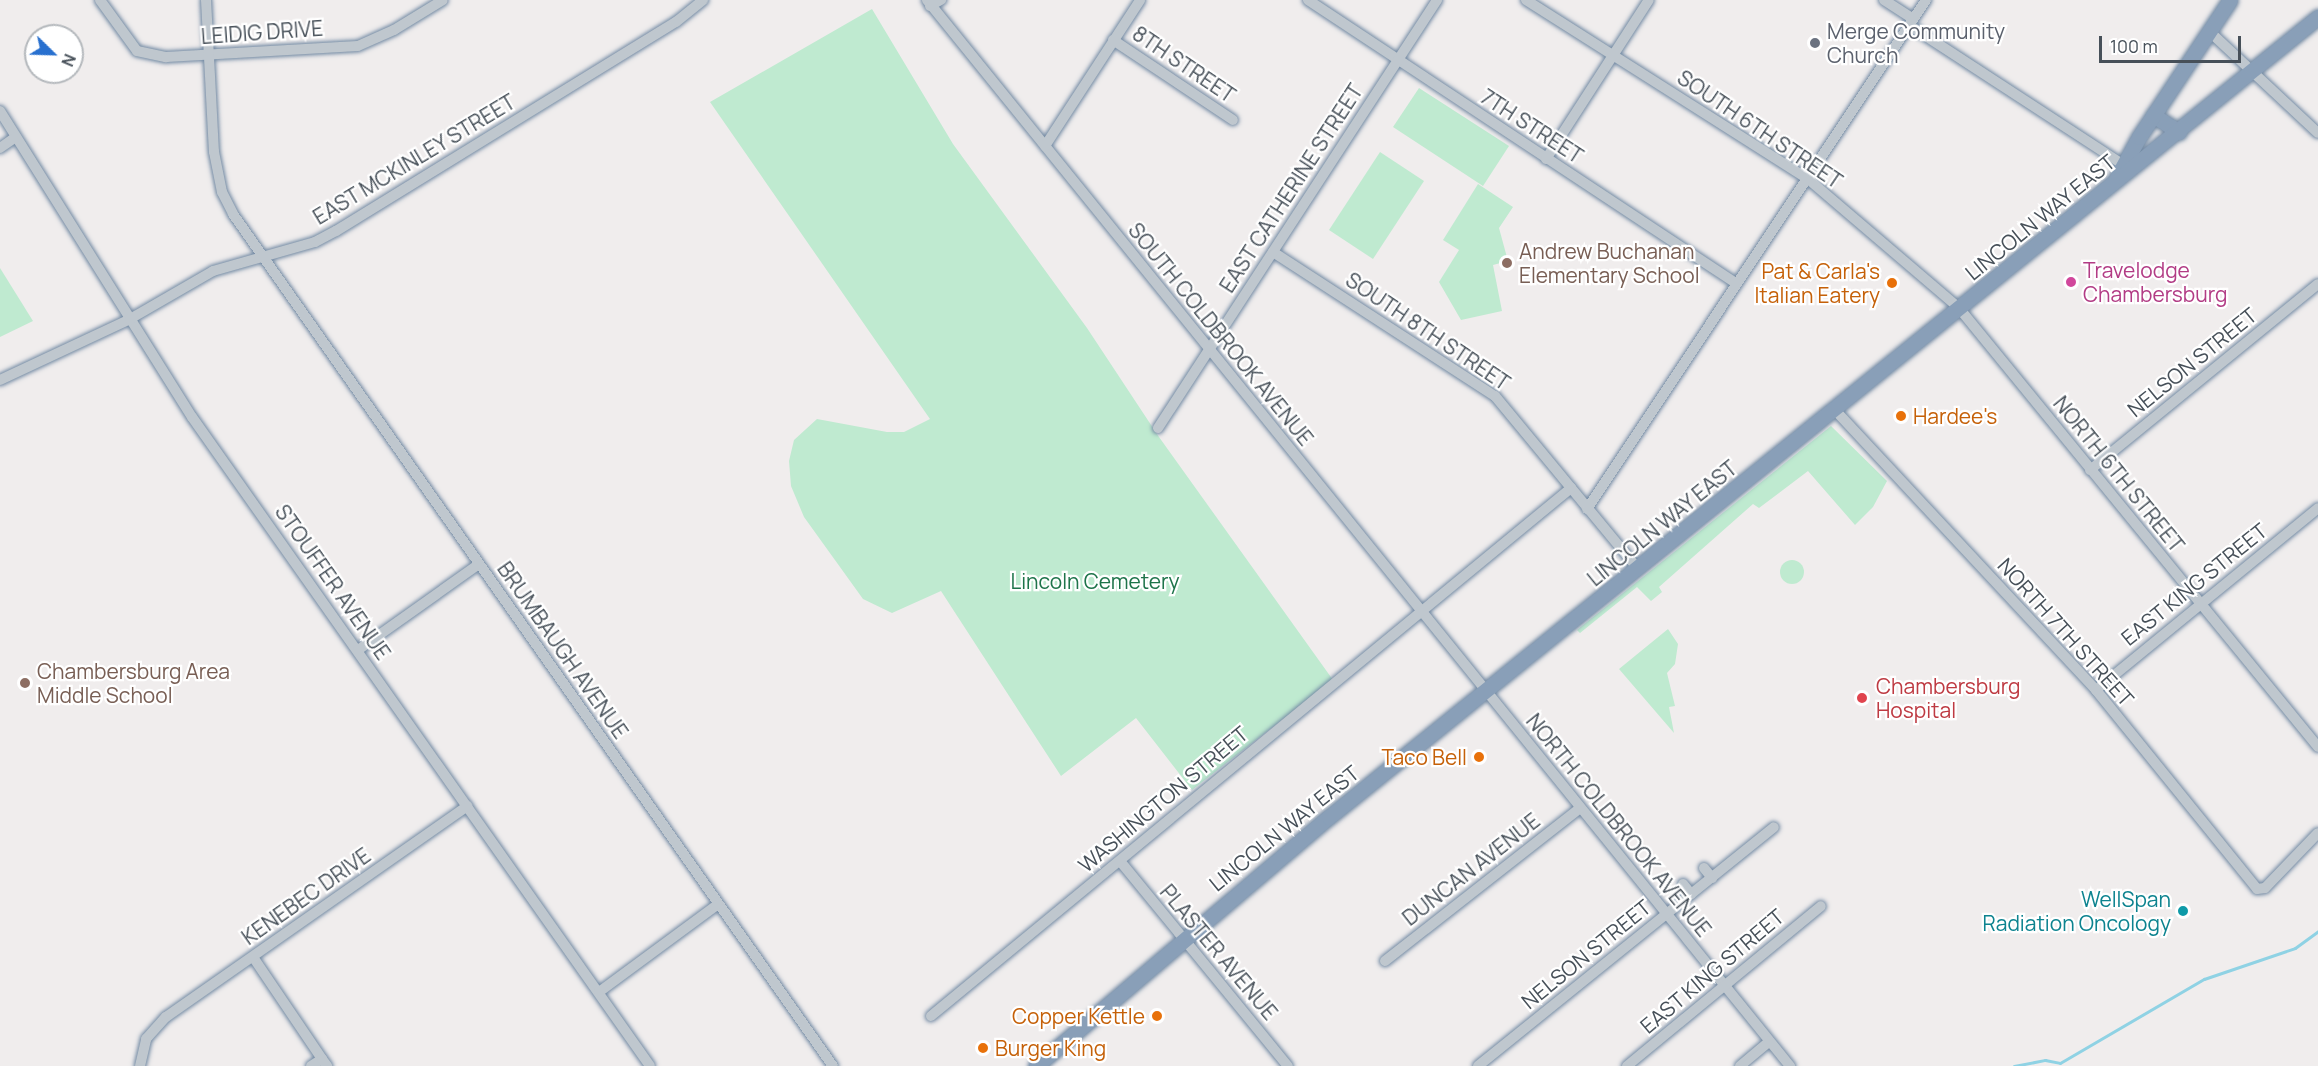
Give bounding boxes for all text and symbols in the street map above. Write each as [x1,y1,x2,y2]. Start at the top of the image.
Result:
street label: LEIDIG DRIVE [200,15,324,49]
place label: Merge Community Church [1827,18,2005,68]
street label: 8TH STREET [1128,20,1240,108]
north arrow [24,24,84,84]
scale bar [2102,24,2244,62]
text: 100 m [2110,34,2158,58]
marker: Merge Community Church [1808,36,1822,50]
text: N [56,51,81,70]
street label: SOUTH 6TH STREET [1673,65,1847,193]
street label: EAST CATHERINE STREET [1214,79,1368,297]
street label: 7TH STREET [1476,84,1588,168]
street label: EAST MCKINLEY STREET [308,88,520,230]
street label: LINCOLN WAY EAST [1960,149,2120,285]
street label: SOUTH COLDBROOK AVENUE [1123,217,1319,451]
place label: Andrew Buchanan Elementary School [1519,238,1700,288]
marker: Andrew Buchanan Elementary School [1500,256,1514,270]
place label: Travelodge Chambersburg [2083,257,2227,307]
place label: Pat & Carla's Italian Eatery [1754,258,1880,308]
street label: SOUTH 8TH STREET [1341,267,1515,395]
marker: Travelodge Chambersburg [2064,275,2078,289]
marker: Pat & Carla's Italian Eatery [1885,276,1899,290]
street label: NELSON STREET [2122,302,2262,422]
street label: NORTH 6TH STREET [2048,391,2190,557]
place label: Hardee's [1913,403,1997,429]
marker: Hardee's [1894,409,1908,423]
street label: LINCOLN WAY EAST [1582,455,1742,591]
street label: STOUFFER AVENUE [270,500,396,664]
street label: EAST KING STREET [2116,517,2272,651]
street label: NORTH 7TH STREET [1993,553,2139,711]
street label: BRUMBAUGH AVENUE [492,557,634,743]
park label: Lincoln Cemetery [1010,568,1180,594]
place label: Chambersburg Area Middle School [37,658,230,708]
place label: Chambersburg Hospital [1876,673,2020,723]
marker: Chambersburg Area Middle School [18,676,32,690]
marker: Chambersburg Hospital [1853,689,1871,707]
street label: NORTH COLDBROOK AVENUE [1521,708,1717,942]
street label: WASHINGTON STREET [1073,721,1253,877]
place label: Taco Bell [1381,744,1467,770]
marker: Taco Bell [1472,750,1486,764]
street label: LINCOLN WAY EAST [1204,760,1364,896]
street label: DUNCAN AVENUE [1397,808,1545,930]
street label: KENEBEC DRIVE [237,842,375,950]
street label: PLASTER AVENUE [1155,879,1283,1025]
place label: WellSpan Radiation Oncology [1983,886,2171,936]
street label: NELSON STREET [1516,894,1656,1014]
street label: EAST KING STREET [1635,903,1789,1039]
marker: WellSpan Radiation Oncology [2176,904,2190,918]
place label: Copper Kettle [1012,1003,1145,1029]
marker: Copper Kettle [1150,1009,1164,1023]
place label: Burger King [995,1035,1106,1061]
marker: Burger King [976,1041,990,1055]

